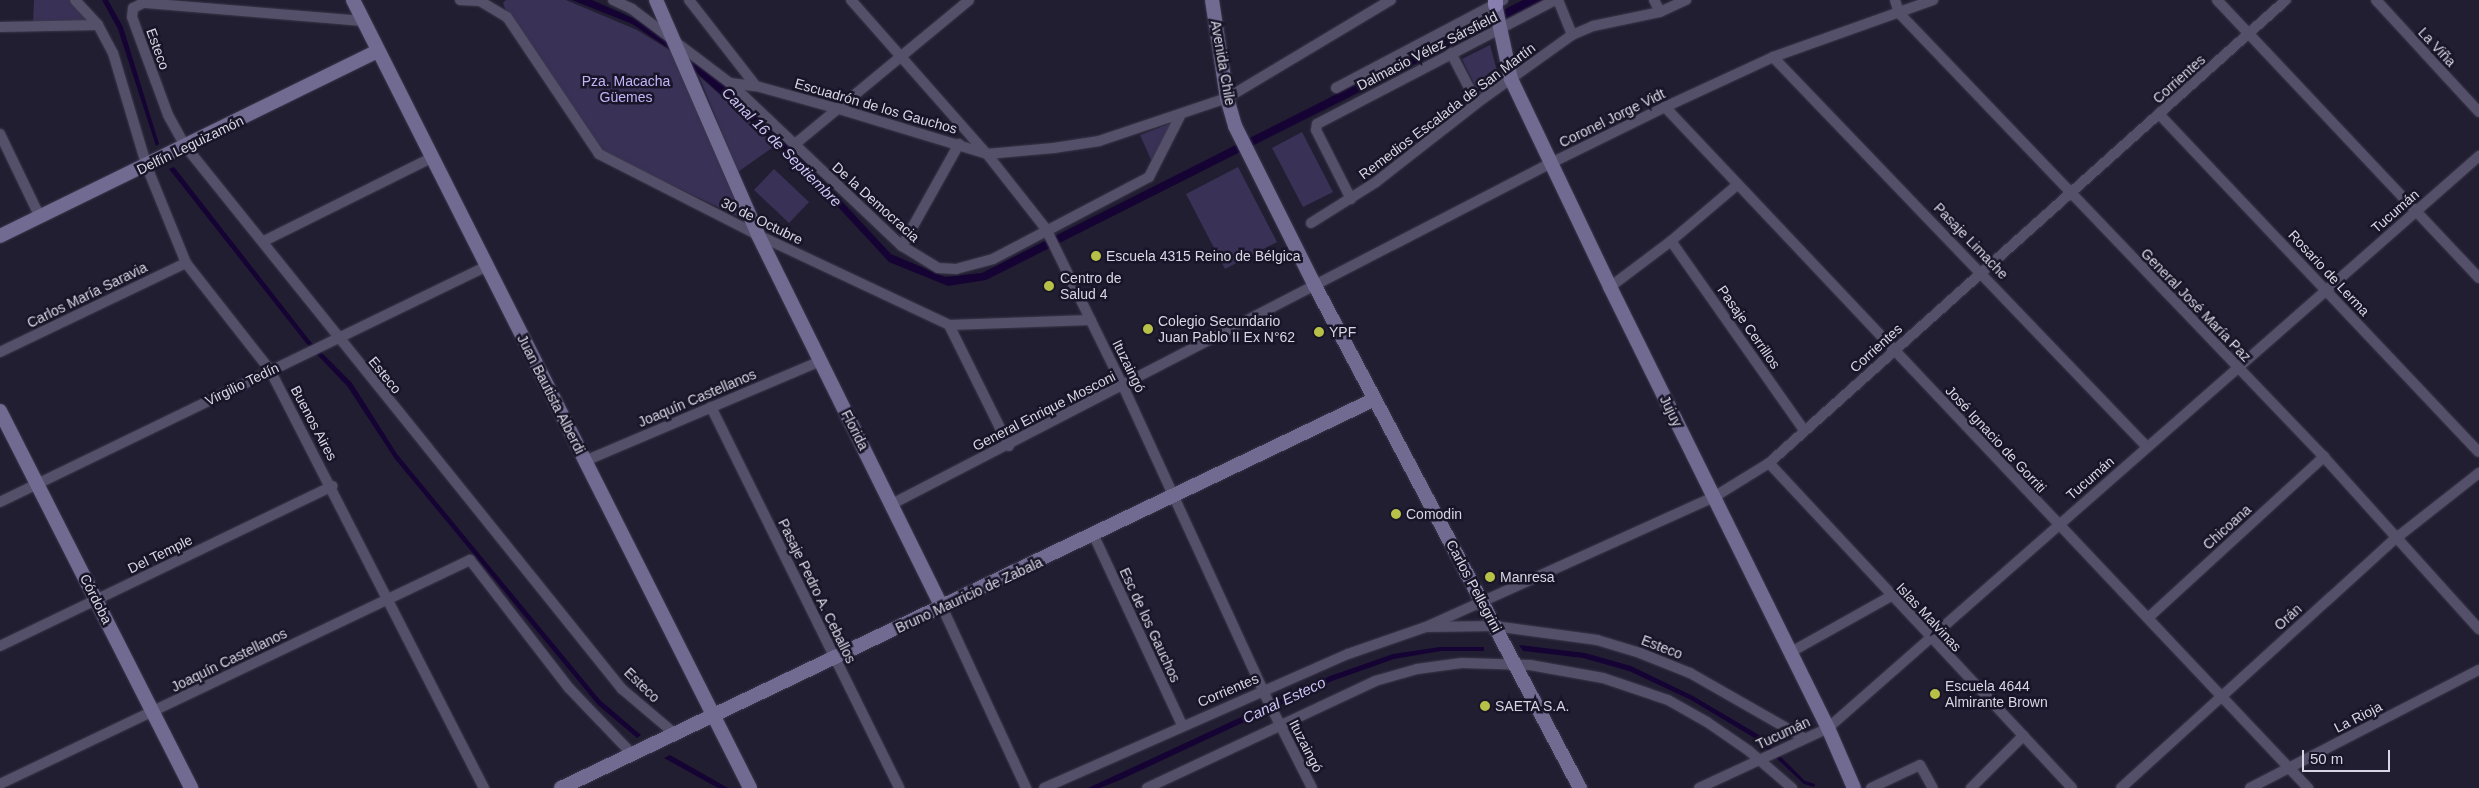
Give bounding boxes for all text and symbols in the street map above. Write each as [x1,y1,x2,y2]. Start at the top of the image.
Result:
street label: Dalmacio Vélez Sársfield [1354,8,1500,94]
street label: Avenida Chile [1207,19,1239,107]
street label: La Viña [2415,24,2459,70]
street label: Esteco [143,26,173,72]
street label: Remedios Escalada de San Martín [1356,39,1538,183]
street label: Corrientes [2149,51,2209,107]
park label: Pza. Macacha Güemes [582,73,670,105]
street label: Escuadrón de los Gauchos [793,75,959,137]
water label: Canal 16 de Septiembre [718,83,846,211]
street label: Coronel Jorge Vidt [1556,85,1668,151]
street label: Delfín Leguizamón [134,112,246,178]
street label: De la Democracia [829,159,923,245]
street label: Tucumán [2368,186,2422,236]
street label: 30 de Octubre [718,194,806,248]
street label: Pasaje Limache [1930,199,2012,283]
street label: Rosario de Lerma [2285,227,2373,319]
street label: General José María Paz [2138,245,2254,365]
place label: Escuela 4315 Reino de Bélgica [1106,248,1301,264]
marker: Escuela 4315 Reino de Bélgica [1090,250,1102,262]
street label: Carlos María Saravia [24,259,150,331]
place label: Centro de Salud 4 [1060,270,1121,302]
marker: Centro de Salud 4 [1042,279,1056,293]
street label: Pasaje Cerrillos [1714,282,1784,372]
place label: Colegio Secundario Juan Pablo II Ex N°62 [1158,313,1295,346]
street label: Corrientes [1846,320,1906,376]
marker: Colegio Secundario Juan Pablo II Ex N°62 [1142,323,1154,335]
place label: YPF [1329,324,1356,340]
marker: YPF [1313,326,1325,338]
street label: Juan Bautista Alberdi [513,331,589,457]
street label: Ituzaingó [1109,337,1149,395]
street label: Esteco [365,353,405,397]
street label: Virgilio Tedín [202,359,282,409]
street label: Joaquín Castellanos [635,365,759,431]
street label: General Enrique Mosconi [970,368,1118,454]
street label: Buenos Aires [287,382,341,464]
street label: José Ignacio de Gorriti [1942,382,2050,496]
street label: Jujuy [1656,393,1686,429]
street label: Florida [838,407,872,453]
street label: Tucumán [2063,453,2117,503]
street label: Chicoana [2199,501,2255,553]
place label: Comodin [1406,506,1462,522]
marker: Comodin [1390,508,1402,520]
street label: Pasaje Pedro A. Ceballos [774,516,860,666]
street label: Del Temple [125,531,195,577]
street label: Carlos Pellegrini [1443,537,1505,635]
street label: Bruno Mauricio de Zabala [893,554,1045,636]
street label: Esc de los Gauchos [1116,565,1184,685]
place label: Manresa [1500,569,1554,585]
street label: Córdoba [76,571,116,627]
marker: Manresa [1484,571,1496,583]
street label: Islas Malvinas [1893,579,1965,655]
street label: Orán [2271,600,2305,634]
street label: Joaquín Castellanos [168,625,290,695]
street label: Esteco [1639,631,1685,663]
street label: Esteco [621,664,663,706]
street label: Corrientes [1195,670,1261,710]
water label: Canal Esteco [1240,673,1328,727]
place label: Escuela 4644 Almirante Brown [1945,678,2048,710]
marker: Escuela 4644 Almirante Brown [1929,688,1941,700]
place label: SAETA S.A. [1495,698,1570,714]
street label: La Rioja [2331,698,2385,736]
marker: SAETA S.A. [1479,700,1491,712]
street label: Tucumán [1753,713,1813,753]
street label: Ituzaingó [1286,717,1326,775]
scale bar [2304,740,2392,772]
text: 50 m [2310,750,2343,767]

